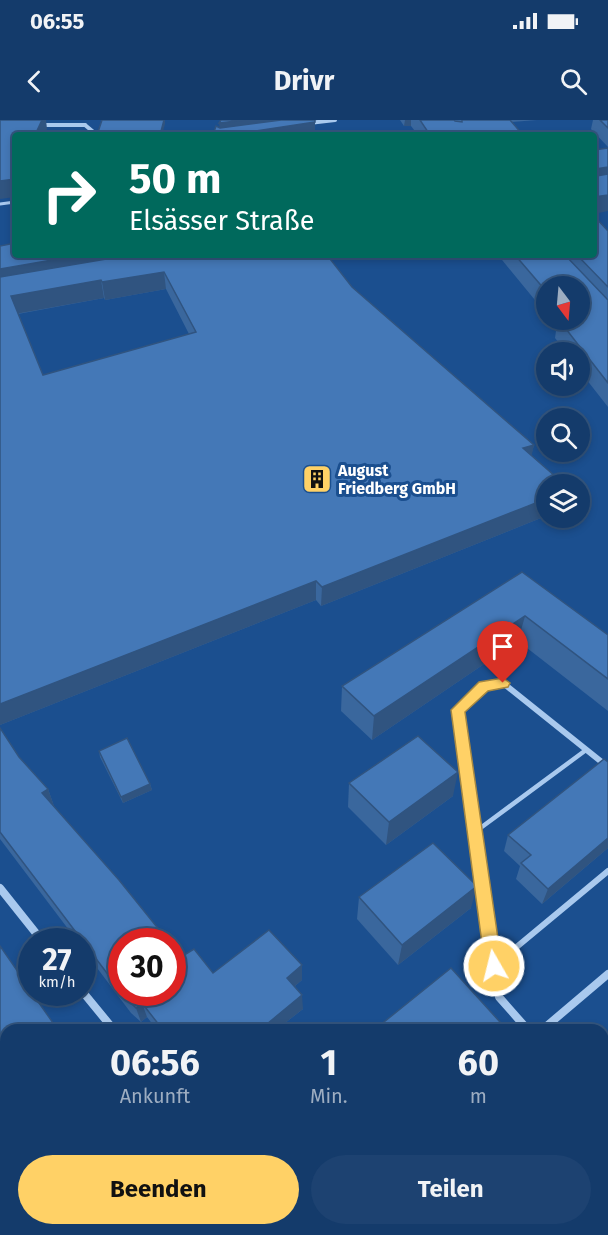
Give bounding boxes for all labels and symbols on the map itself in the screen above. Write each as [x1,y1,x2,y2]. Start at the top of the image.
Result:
north arrow [536,276,590,330]
place label: August Friedberg GmbH [337,461,456,498]
building icon: August Friedberg GmbH [301,463,333,495]
pin [477,621,528,683]
speed limit sign: 30 [108,928,186,1006]
position arrow [462,934,526,998]

